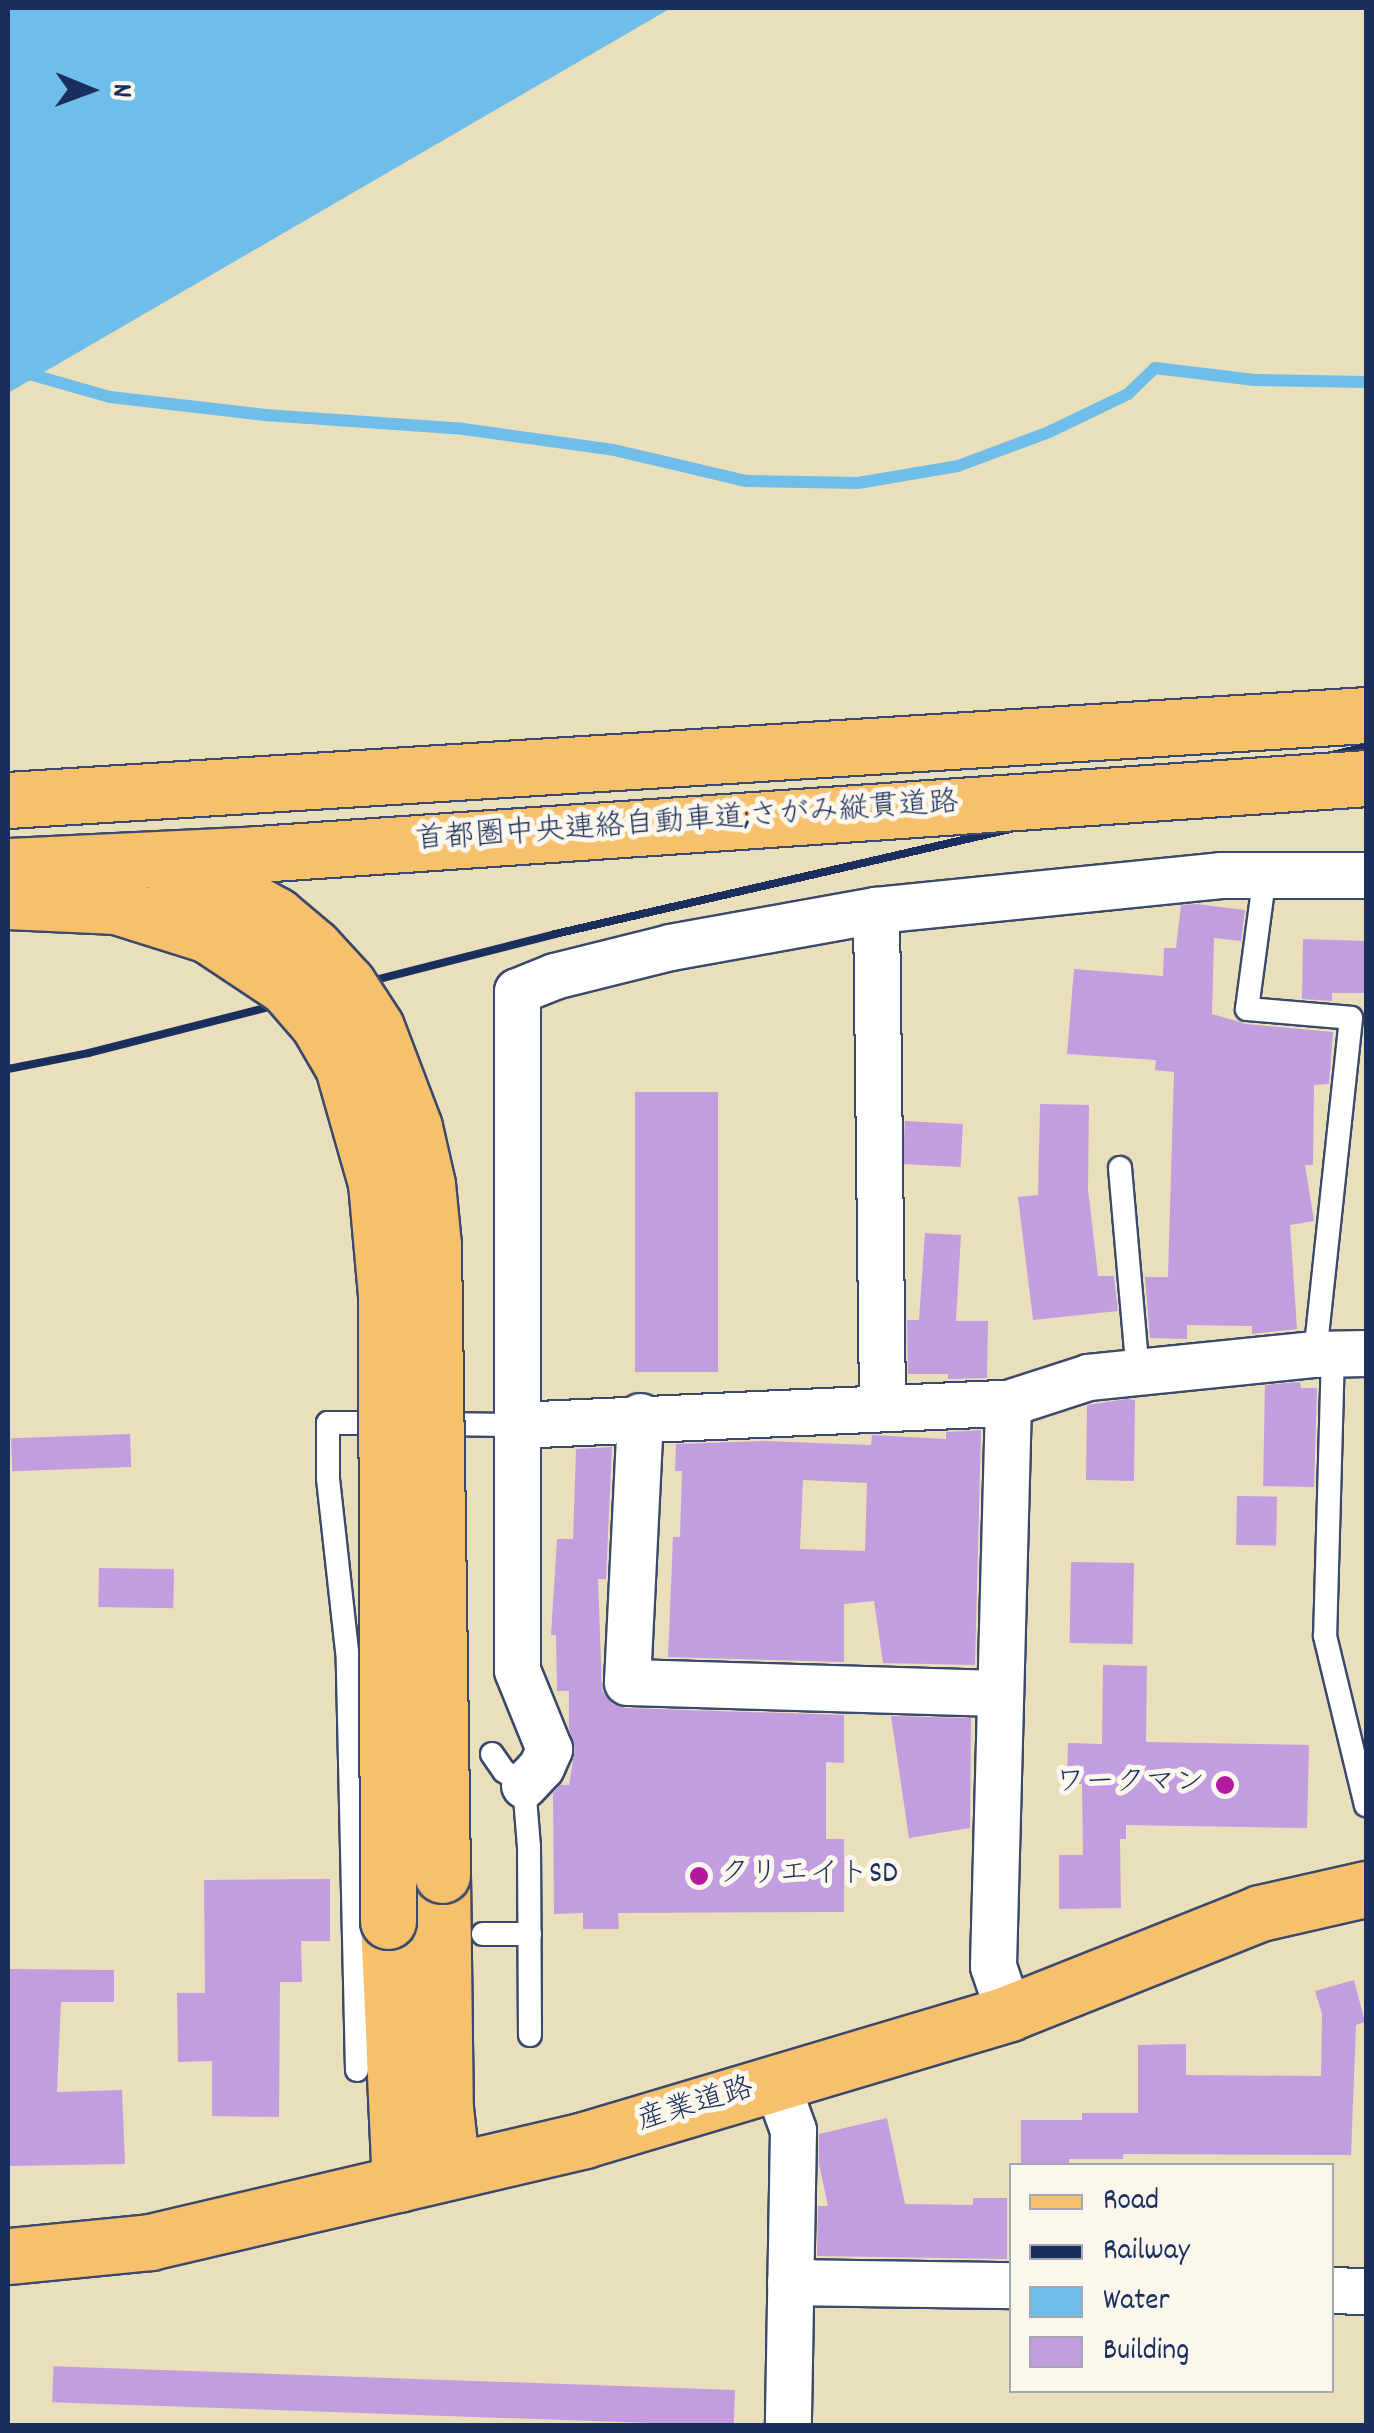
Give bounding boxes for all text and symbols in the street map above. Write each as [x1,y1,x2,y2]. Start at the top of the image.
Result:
north arrow [40,40,140,140]
text: N [100,83,140,98]
street label: 首都圏中央連絡自動車道;さがみ縦貫道路 [414,787,960,861]
place label: ワークマン [1055,1767,1205,1803]
marker: ワークマン [1214,1774,1236,1796]
place label: クリエイトSD [719,1858,898,1894]
marker: クリエイトSD [688,1865,710,1887]
street label: 産業道路 [633,2072,759,2142]
legend [1009,2163,1334,2393]
text: Road [1103,2181,1159,2224]
text: Railway [1103,2231,1190,2274]
text: Water [1103,2281,1170,2324]
text: Building [1103,2331,1189,2374]

